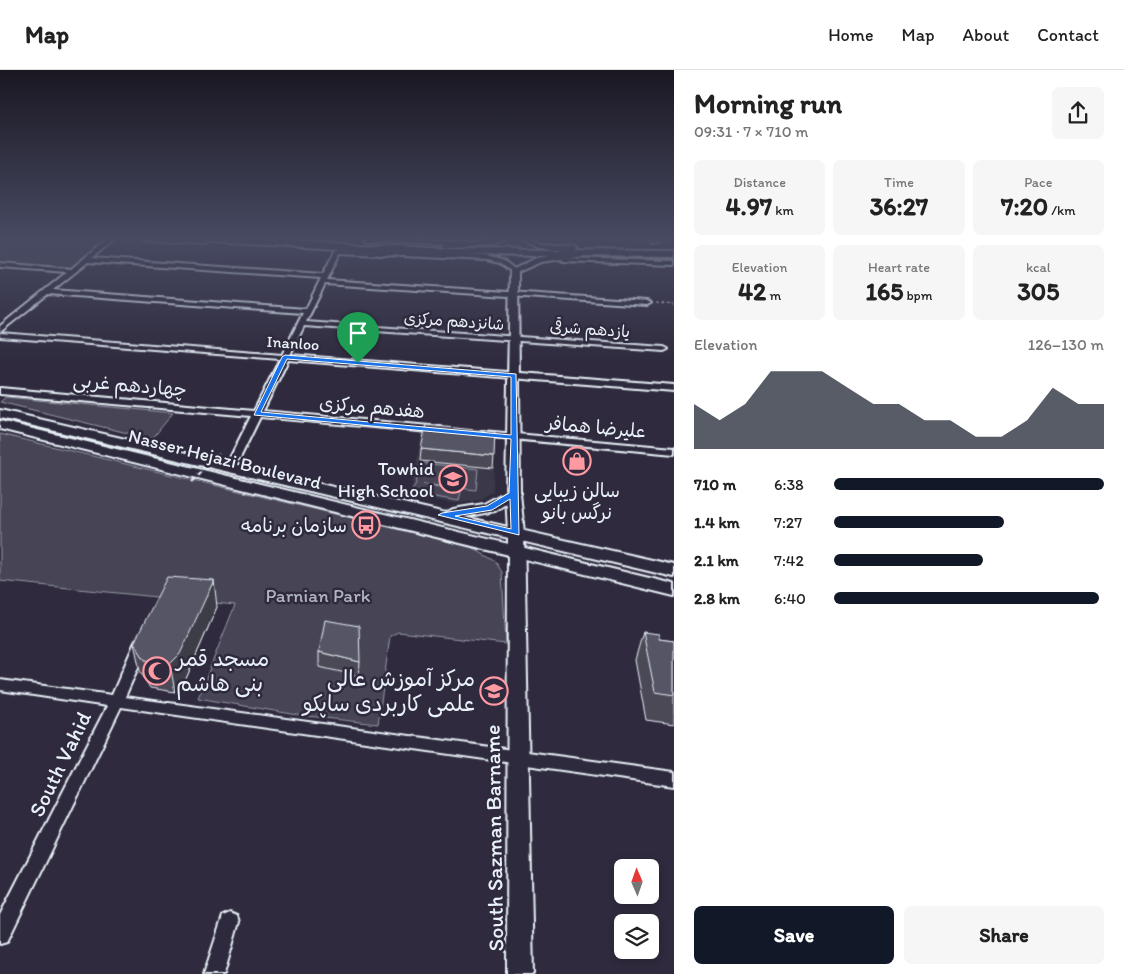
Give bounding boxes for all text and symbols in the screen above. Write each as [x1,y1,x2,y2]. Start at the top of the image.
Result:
text: Map [25,20,69,49]
text: Home [828,24,874,46]
text: Map [902,24,935,46]
text: About [963,24,1009,46]
text: Contact [1037,24,1099,46]
text: Morning run [694,86,842,120]
button: share [1052,87,1104,139]
text: 09:31 · 7 × 710 m [694,122,809,141]
text: Distance [733,174,786,191]
text: Time [884,174,914,191]
text: Pace [1024,174,1052,191]
text: 4.97 [726,191,772,221]
text: 36:27 [870,191,928,221]
text: 7:20 [1001,191,1048,221]
text: km [772,202,794,219]
text: /km [1048,202,1076,219]
text: Elevation [732,259,787,276]
text: Heart rate [868,259,930,276]
text: kcal [1026,259,1051,276]
text: 42 [738,276,766,306]
text: 165 [865,276,903,306]
text: 305 [1017,276,1059,306]
text: m [766,287,781,304]
text: bpm [903,287,933,304]
street label: شانزدهم مرکزی [403,308,505,337]
pin [337,312,379,363]
street label: یازدهم شرقی [549,316,631,344]
icon: arrive [344,319,372,347]
street label: Inanloo [266,332,320,354]
text: Elevation [694,335,758,354]
text: 126–130 m [1028,335,1104,354]
street label: چهاردهم غربی [72,369,188,404]
street label: هفدهم مرکزی [318,391,426,426]
street label: علیرضا همافر [543,411,647,443]
street label: Nasser Hejazi Boulevard [126,424,325,494]
shop icon: سالن زیبایی نرگس بانو [562,446,592,476]
place label: Towhid High School [338,457,435,502]
school or university icon: Towhid High School [438,464,468,494]
text: 710 m [694,475,736,494]
text: 6:38 [774,475,804,494]
place label: سالن زیبایی نرگس بانو [534,479,620,524]
bus stop icon: سازمان برنامه [351,510,381,540]
text: 1.4 km [694,513,740,532]
text: 7:27 [774,513,802,532]
place label: سازمان برنامه [241,514,347,537]
text: 2.1 km [694,551,739,570]
text: 7:42 [774,551,804,570]
park label: Parnian Park [266,584,371,607]
text: 2.8 km [694,589,740,608]
text: 6:40 [774,589,806,608]
place label: مسجد قمر بنی هاشم [174,645,269,700]
mosque icon: مسجد قمر بنی هاشم [142,656,172,686]
place label: مرکز آموزش عالی علمی کاربردی ساپکو [301,665,475,718]
school or university icon: مرکز آموزش عالی علمی کاربردی ساپکو [479,676,509,706]
street label: South Vahid [23,707,97,821]
street label: South Sazman Barname [479,725,509,951]
north arrow [614,859,659,904]
map controls [614,859,659,959]
button: Save [694,906,894,964]
button: Share [904,906,1104,964]
button: layers [614,914,659,959]

